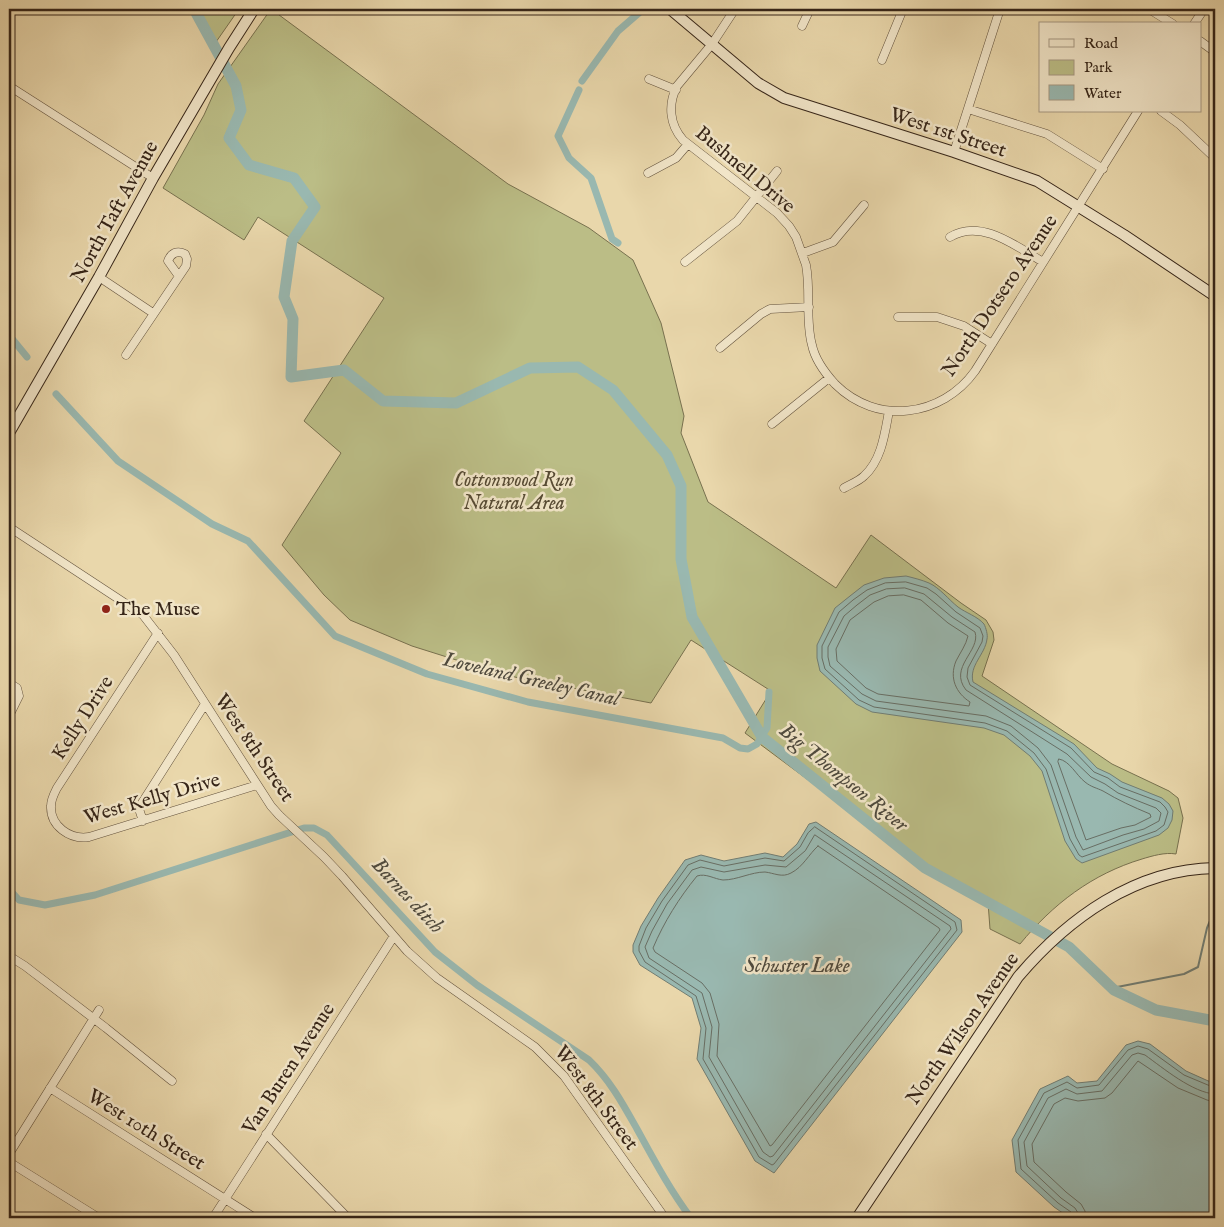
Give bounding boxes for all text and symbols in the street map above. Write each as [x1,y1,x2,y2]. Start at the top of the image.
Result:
legend [1039,22,1202,112]
text: Road [1084,34,1119,53]
text: Park [1084,58,1114,77]
text: Water [1084,84,1122,103]
street label: West 1st Street [887,102,1009,164]
street label: Bushnell Drive [690,121,800,219]
street label: North Taft Avenue [66,137,164,287]
street label: North Dotsero Avenue [936,210,1064,382]
park label: Cottonwood Run Natural Area [454,468,574,516]
place label: The Muse [116,597,200,622]
marker: The Muse [100,603,112,615]
water label: Loveland Greeley Canal [439,646,624,714]
street label: Kelly Drive [47,671,119,765]
street label: West 8th Street [209,689,299,807]
water label: Big Thompson River [773,718,914,839]
street label: West Kelly Drive [81,768,223,830]
water label: Barnes ditch [365,852,449,940]
street label: North Wilson Avenue [901,948,1025,1110]
water label: Schuster Lake [744,953,850,980]
street label: Van Buren Avenue [237,999,341,1140]
street label: West 8th Street [548,1041,644,1156]
street label: West 10th Street [82,1084,210,1176]

